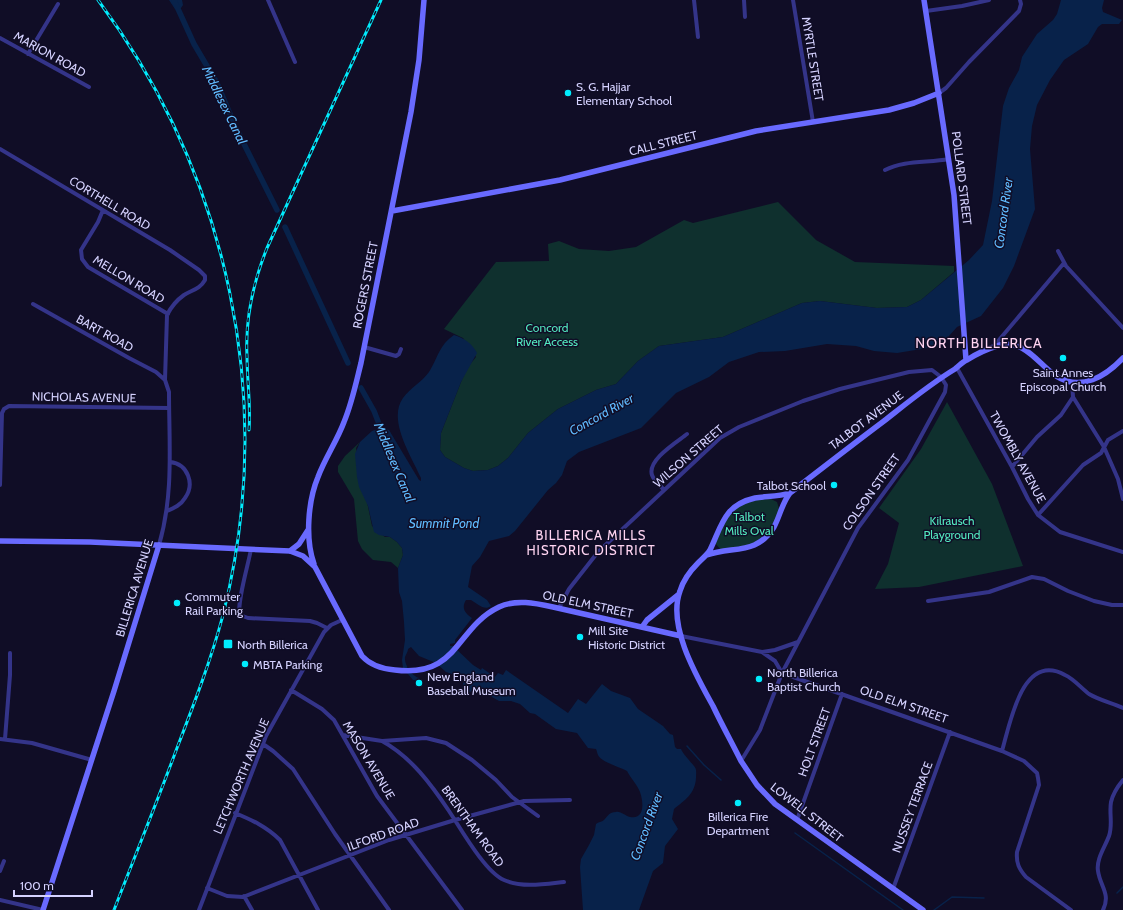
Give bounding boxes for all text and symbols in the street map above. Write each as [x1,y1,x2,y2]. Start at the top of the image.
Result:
street label: MYRTLE STREET [799,16,827,103]
street label: MARION ROAD [11,28,89,80]
water label: Middlesex Canal [199,62,251,147]
place label: S. G. Hajjar Elementary School [576,79,672,108]
marker: S. G. Hajjar Elementary School [563,88,573,98]
street label: CALL STREET [627,127,699,159]
street label: POLLARD STREET [949,130,975,226]
street label: CORTHELL ROAD [67,173,154,233]
water label: Concord River [990,175,1016,250]
street label: ROGERS STREET [349,240,381,330]
street label: MELLON ROAD [90,252,168,306]
street label: BART ROAD [74,311,137,355]
park label: Concord River Access [516,320,578,349]
district label: NORTH BILLERICA [915,334,1043,352]
marker: Saint Annes Episcopal Church [1058,353,1068,363]
place label: Saint Annes Episcopal Church [1020,365,1106,394]
street label: TALBOT AVENUE [826,387,906,453]
street label: NICHOLAS AVENUE [32,389,137,405]
water label: Concord River [566,389,637,438]
street label: TWOMBLY AVENUE [987,408,1050,506]
water label: Middlesex Canal [371,419,419,504]
street label: WILSON STREET [650,421,727,491]
street label: COLSON STREET [839,450,903,533]
place label: Talbot School [757,478,826,493]
marker: Talbot School [829,480,839,490]
park label: Talbot Mills Oval [724,509,774,538]
park label: Kilrausch Playground [923,513,981,542]
water label: Summit Pond [409,515,480,531]
district label: BILLERICA MILLS HISTORIC DISTRICT [526,527,656,558]
street label: BILLERICA AVENUE [112,537,156,639]
street label: OLD ELM STREET [541,587,635,621]
place label: Commuter Rail Parking [185,589,244,618]
marker: Commuter Rail Parking [172,598,182,608]
place label: Mill Site Historic District [588,623,665,652]
marker: Mill Site Historic District [575,632,585,642]
place label: North Billerica [237,637,308,652]
marker: North Billerica [222,638,234,650]
place label: MBTA Parking [253,657,323,672]
marker: MBTA Parking [240,659,250,669]
place label: North Billerica Baptist Church [767,665,841,694]
place label: New England Baseball Museum [427,669,516,698]
marker: North Billerica Baptist Church [754,674,764,684]
marker: New England Baseball Museum [414,678,424,688]
street label: OLD ELM STREET [858,682,951,726]
street label: HOLT STREET [795,705,834,779]
street label: LETCHWORTH AVENUE [210,716,272,836]
street label: MASON AVENUE [340,718,399,802]
street label: NUSSEY TERRACE [889,759,936,855]
street label: LOWELL STREET [768,779,847,845]
street label: BRENTHAM ROAD [439,782,508,870]
water label: Concord River [626,789,666,862]
marker: Billerica Fire Department [733,798,743,808]
place label: Billerica Fire Department [707,809,769,838]
street label: ILFORD ROAD [345,814,421,854]
scale bar [14,872,92,898]
text: 100 m [20,878,54,893]

